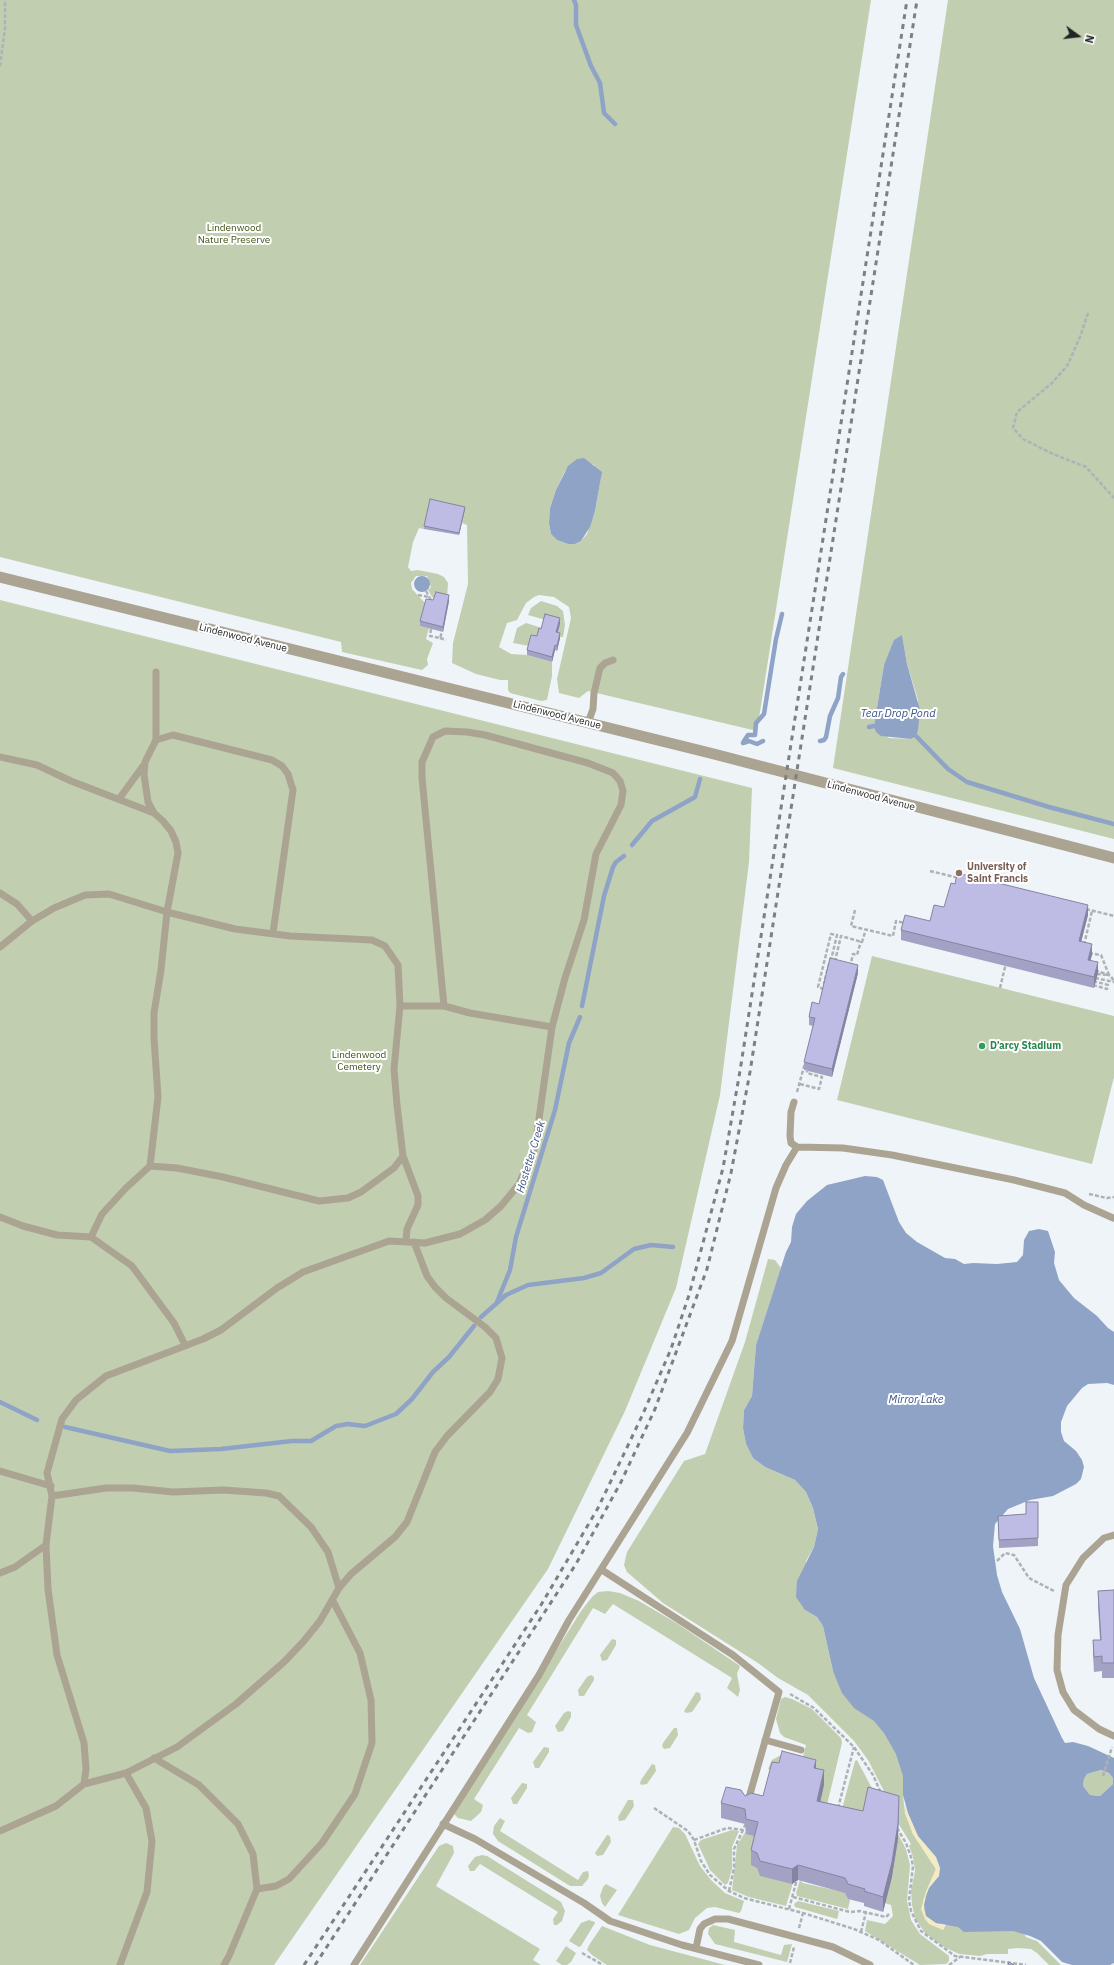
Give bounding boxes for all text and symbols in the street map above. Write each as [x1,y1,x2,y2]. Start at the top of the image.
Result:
north arrow [1058,16,1098,56]
text: N [1082,33,1097,45]
park label: Lindenwood Nature Preserve [198,222,270,246]
street label: Lindenwood Avenue [198,621,288,655]
street label: Lindenwood Avenue [512,698,602,732]
water label: Tear Drop Pond [860,707,936,721]
street label: Lindenwood Avenue [826,778,916,814]
place label: University of Saint Francis [967,861,1028,884]
marker: University of Saint Francis [954,868,964,878]
place label: D’arcy Stadium [990,1040,1061,1052]
marker: D’arcy Stadium [977,1041,987,1051]
park label: Lindenwood Cemetery [332,1049,386,1072]
water label: Hostetter Creek [514,1120,548,1194]
water label: Mirror Lake [889,1393,943,1407]

